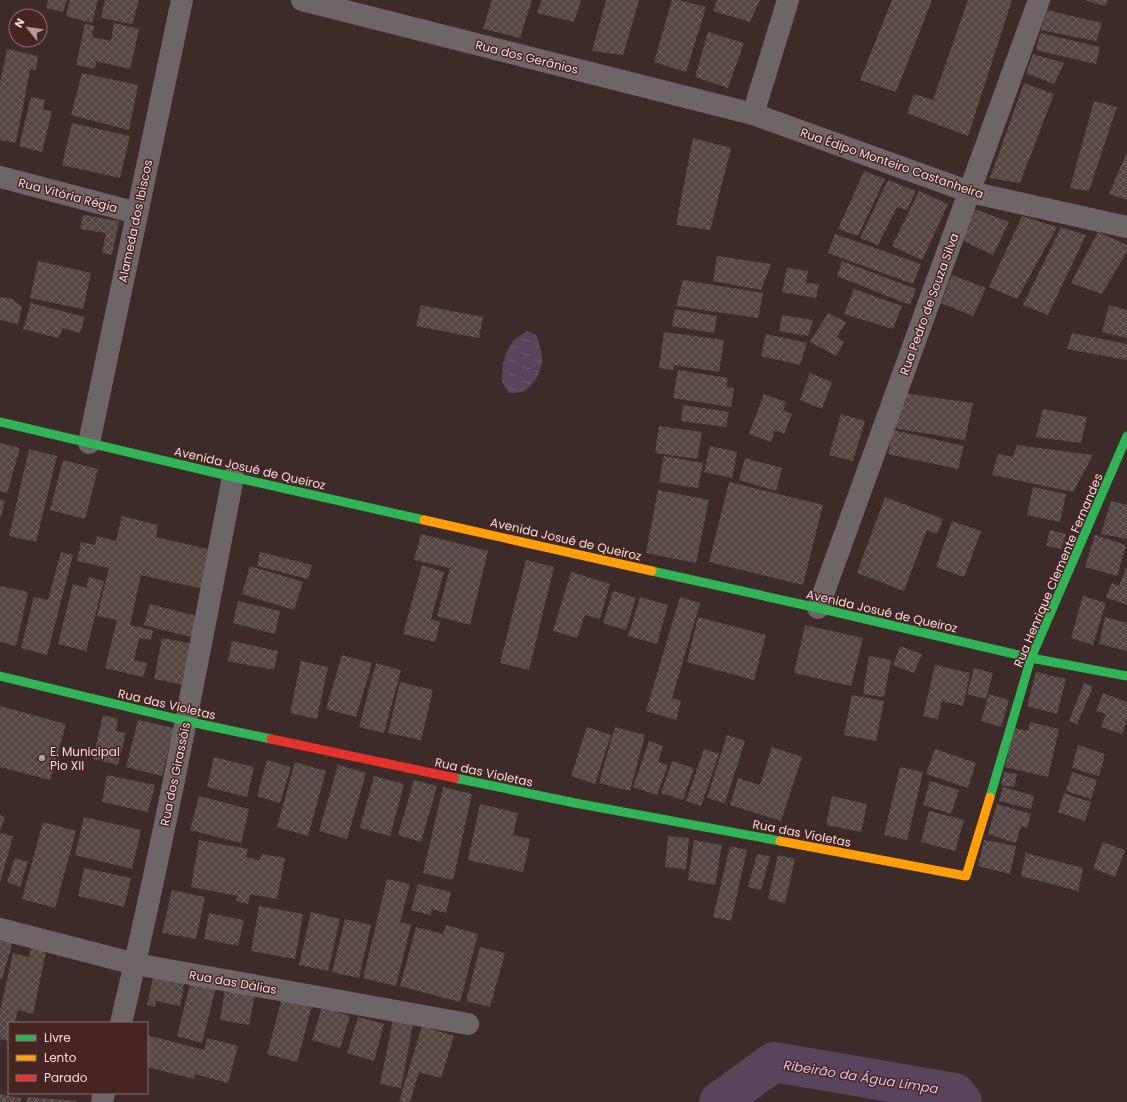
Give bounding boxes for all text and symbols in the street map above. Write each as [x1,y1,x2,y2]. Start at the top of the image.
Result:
north arrow [8,8,48,48]
text: N [10,15,28,31]
street label: Rua dos Gerânios [474,36,580,78]
street label: Rua Édipo Monteiro Castanheira [798,124,986,202]
street label: Alameda dos Ibiscos [114,158,156,284]
street label: Rua Vitória Régia [17,174,119,216]
street label: Rua Pedro de Souza Silva [895,231,963,377]
street label: Avenida Josué de Queiroz [173,442,327,494]
street label: Rua Henrique Clemente Fernandes [1009,470,1107,670]
street label: Avenida Josué de Queiroz [489,513,643,565]
street label: Avenida Josué de Queiroz [805,585,959,637]
street label: Rua das Violetas [116,684,218,724]
street label: Rua dos Girassóis [156,720,194,828]
place label: E. Municipal Pio XII [50,743,120,774]
marker: E. Municipal Pio XII [37,753,47,763]
street label: Rua das Violetas [433,753,535,791]
street label: Rua das Violetas [751,815,853,851]
street label: Rua das Dálias [188,966,278,998]
legend [8,1022,148,1094]
text: Livre [44,1029,71,1046]
text: Lento [44,1049,77,1066]
water label: Ribeirão da Água Limpa [782,1055,940,1099]
text: Parado [44,1069,88,1086]

